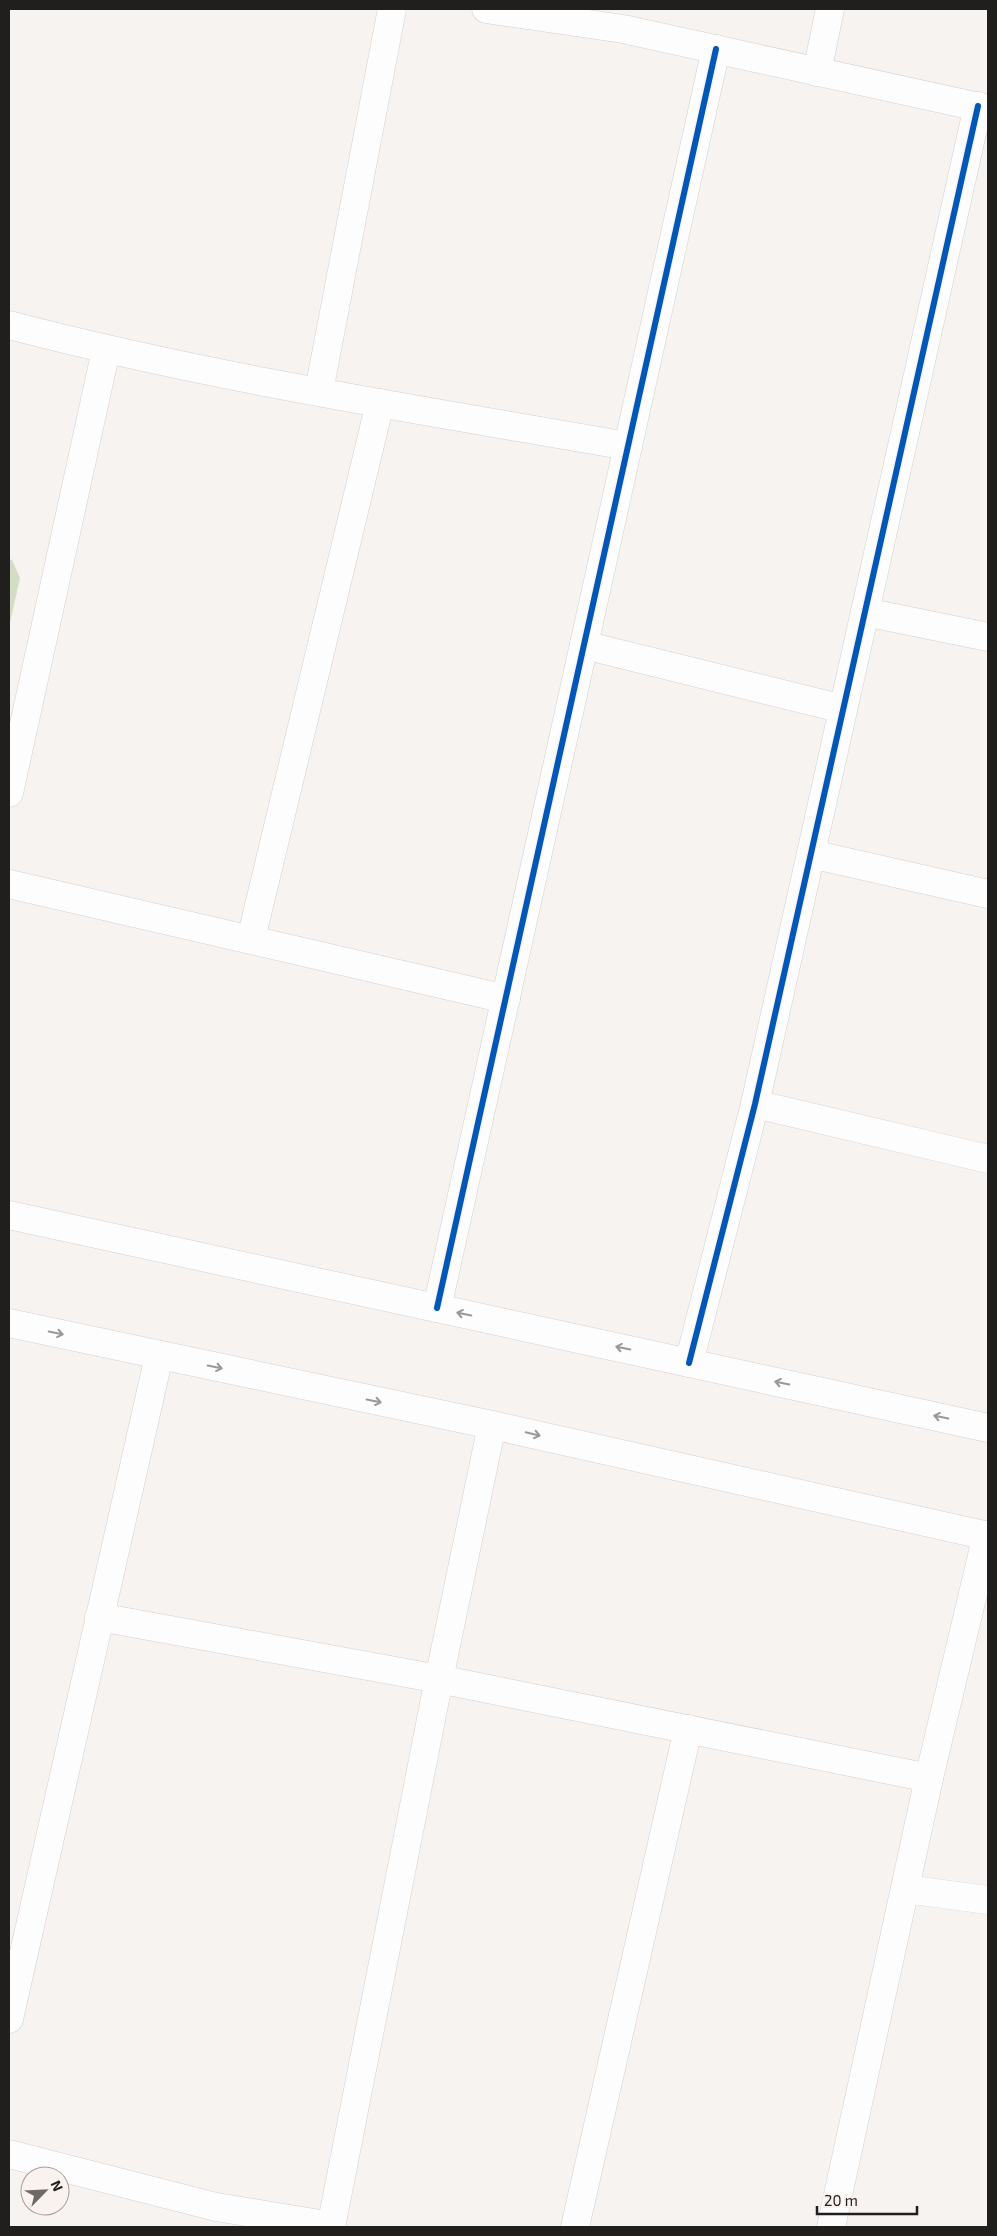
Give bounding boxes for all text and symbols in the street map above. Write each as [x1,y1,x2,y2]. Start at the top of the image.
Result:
one-way arrow [457,1309,473,1318]
one-way arrow [48,1329,64,1338]
one-way arrow [615,1343,631,1353]
one-way arrow [207,1363,223,1373]
one-way arrow [774,1378,790,1387]
one-way arrow [366,1396,382,1406]
one-way arrow [933,1412,949,1421]
one-way arrow [525,1430,541,1439]
north arrow [20,2166,70,2216]
text: N [48,2177,67,2194]
scale bar [817,2184,917,2216]
text: 20 m [824,2191,858,2209]

